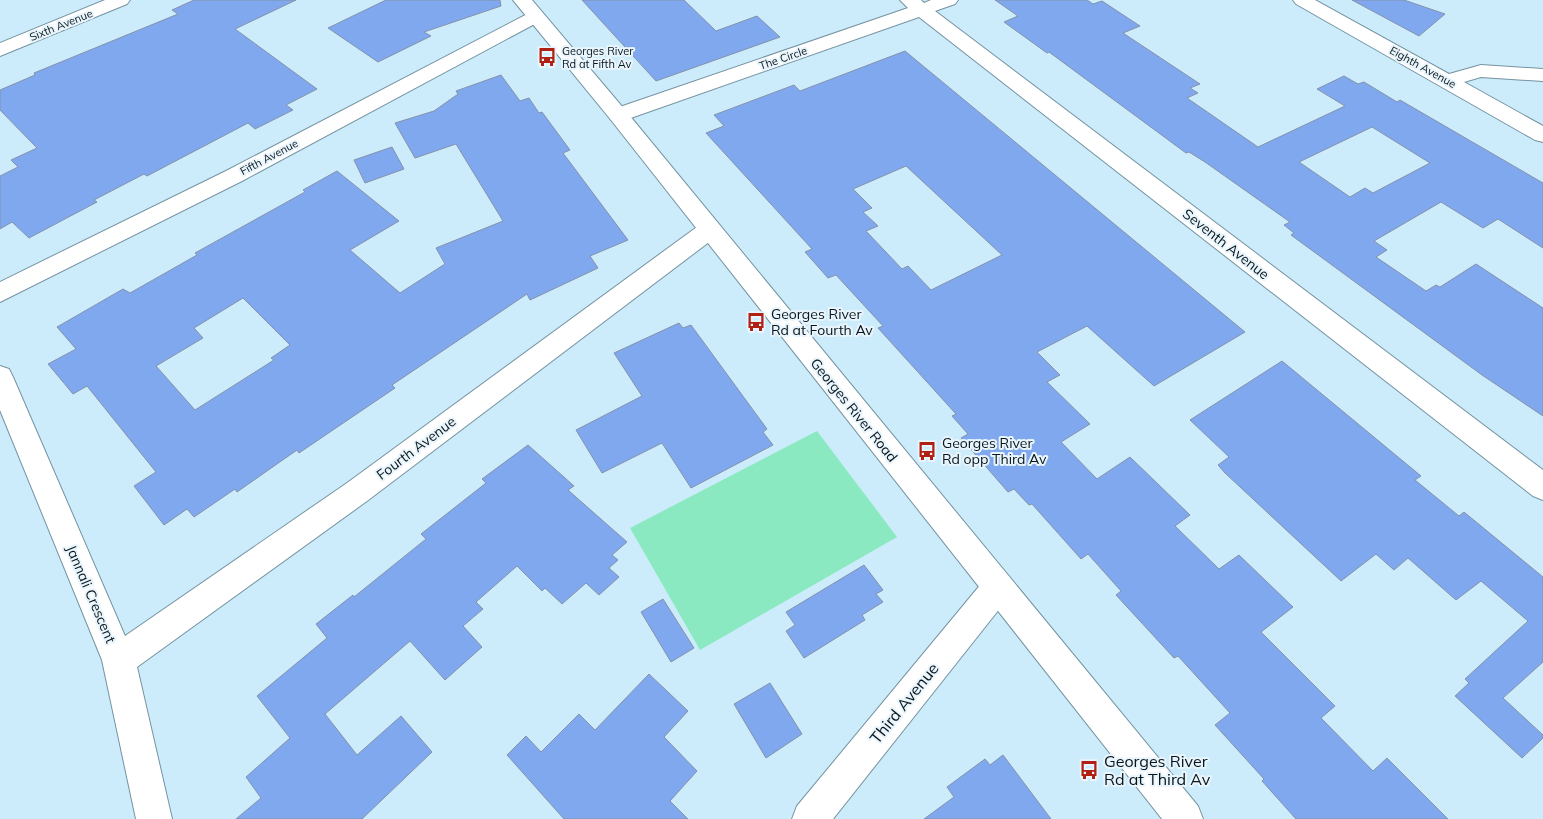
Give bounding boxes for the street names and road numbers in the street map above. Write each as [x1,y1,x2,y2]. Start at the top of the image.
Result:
street label: Sixth Avenue [27,6,95,44]
street label: The Circle [757,43,809,73]
street label: Eighth Avenue [1387,43,1459,91]
street label: Fifth Avenue [238,136,300,178]
street label: Seventh Avenue [1179,205,1273,283]
street label: Georges River Road [807,354,901,466]
street label: Fourth Avenue [373,412,459,484]
street label: Jannali Crescent [62,542,120,646]
street label: Third Avenue [865,659,943,747]

